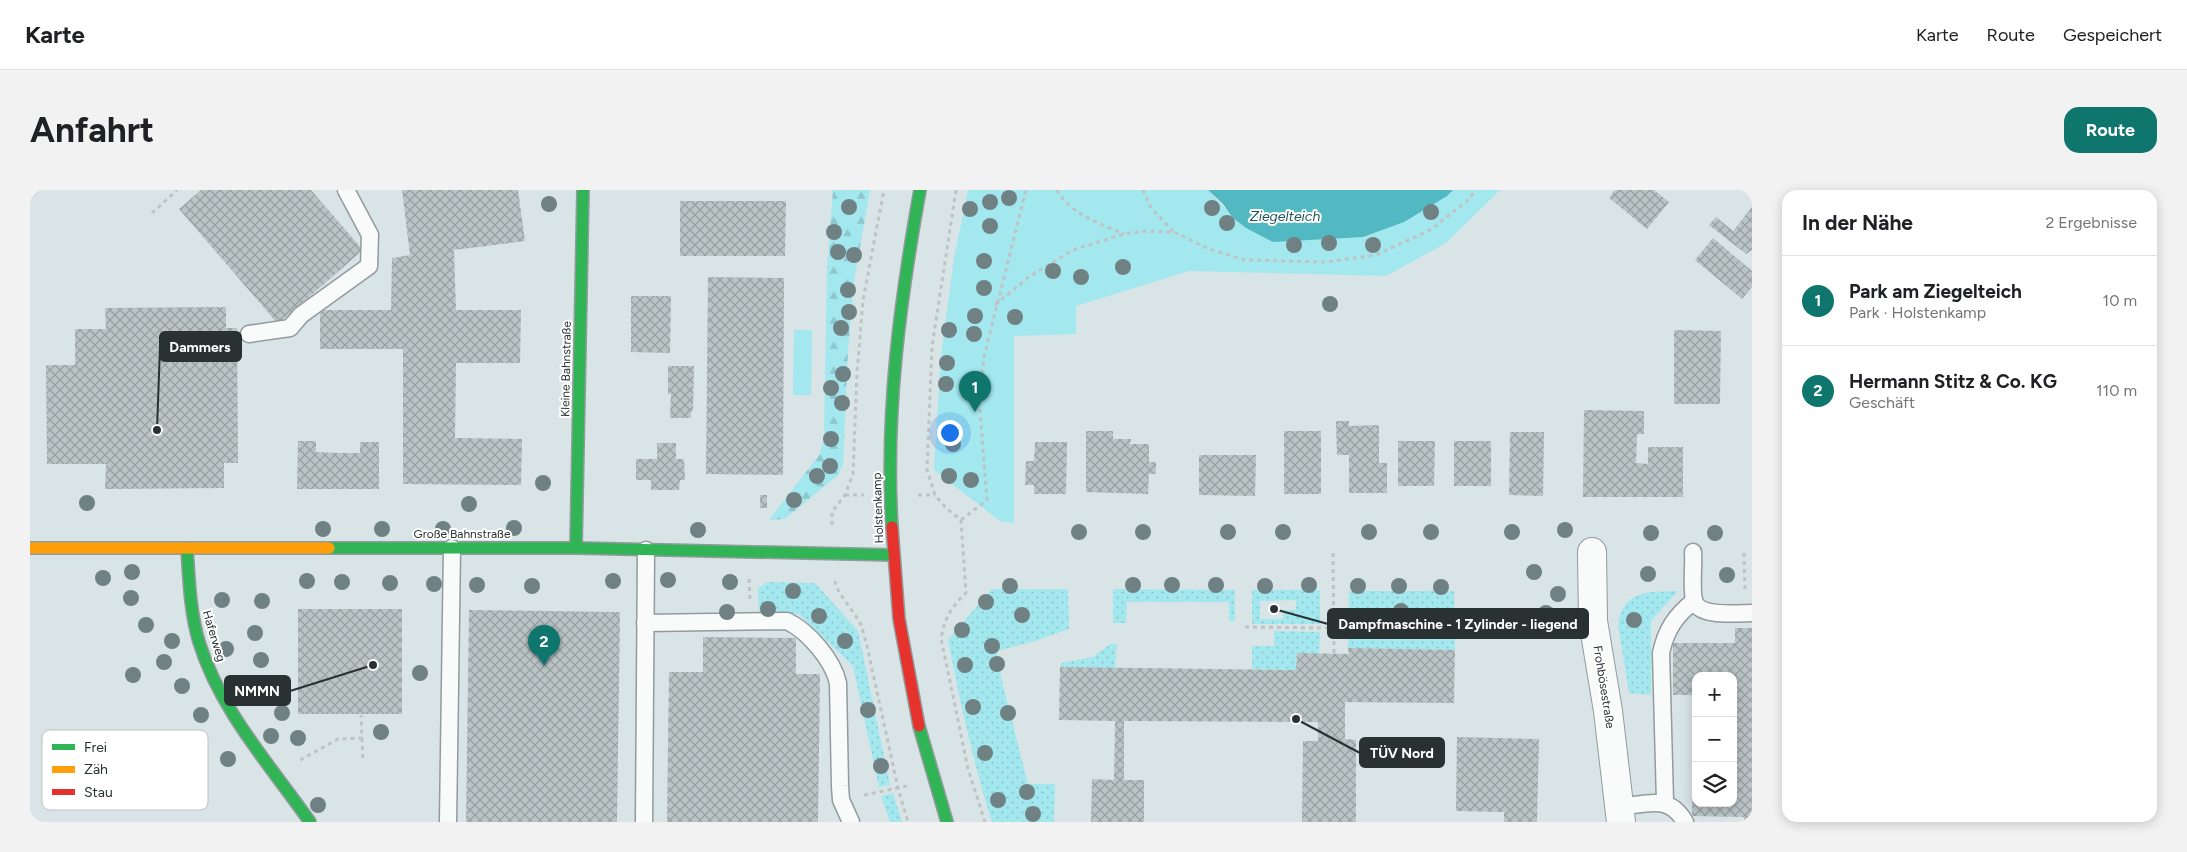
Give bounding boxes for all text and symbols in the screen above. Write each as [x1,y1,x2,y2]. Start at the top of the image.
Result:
text: Karte [25,20,85,49]
text: Karte [1916,24,1959,46]
text: Route [1987,24,2035,46]
text: Gespeichert [2063,24,2162,46]
button: Route [2064,107,2157,153]
text: Anfahrt [30,109,154,151]
water label: Ziegelteich [1250,208,1320,225]
text: In der Nähe [1802,210,1913,235]
text: 2 Ergebnisse [2045,213,2137,232]
text: Park am Ziegelteich [1849,280,2022,303]
text: 1 [1815,291,1821,310]
text: 10 m [2103,291,2137,310]
text: Park · Holstenkamp [1849,303,1986,322]
street label: Kleine Bahnstraße [558,320,574,417]
callout: Dammers [160,332,241,361]
text: Dammers [169,339,231,356]
text: Hermann Stitz & Co. KG [1849,370,2057,393]
pin: 1 [959,371,991,412]
text: 2 [1813,381,1823,400]
text: 110 m [2096,381,2137,400]
text: Geschäft [1849,393,1915,412]
your location [937,420,963,446]
street label: Holstenkamp [870,472,886,544]
street label: Große Bahnstraße [414,527,511,541]
street label: Haferweg [200,609,228,663]
callout: Dampfmaschine - 1 Zylinder - liegend [1328,609,1588,638]
text: Dampfmaschine - 1 Zylinder - liegend [1338,616,1578,633]
pin: 2 [528,625,560,666]
street label: Frohbösestraße [1591,644,1618,730]
map controls [1692,672,1737,807]
button: + [1692,672,1737,717]
callout: NMMN [225,676,290,705]
text: NMMN [234,683,280,700]
button: − [1692,717,1737,762]
legend [42,730,208,810]
callout: TÜV Nord [1360,738,1444,767]
text: Frei [84,739,107,756]
text: TÜV Nord [1370,745,1434,762]
text: Zäh [84,761,108,778]
button: layers [1692,762,1737,807]
text: Stau [84,784,113,801]

